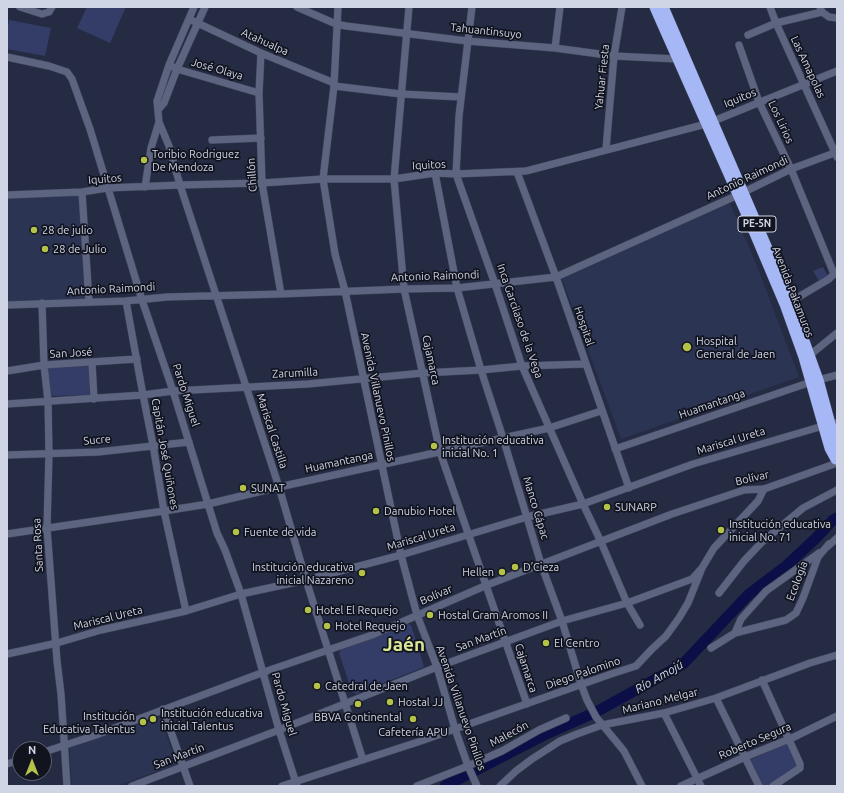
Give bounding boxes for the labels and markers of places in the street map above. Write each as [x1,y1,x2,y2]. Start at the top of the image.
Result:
place label: Toribio Rodriguez De Mendoza [152,147,239,173]
marker: Toribio Rodriguez De Mendoza [139,155,149,165]
place label: 28 de julio [42,223,93,237]
marker: 28 de julio [29,225,39,235]
place label: 28 de Julio [53,242,107,256]
marker: 28 de Julio [40,244,50,254]
place label: Hospital General de Jaen [696,334,775,360]
marker: Hospital General de Jaen [681,341,693,353]
place label: Institución educativa inicial No. 1 [442,433,544,459]
marker: Institución educativa inicial No. 1 [429,441,439,451]
place label: SUNAT [251,481,285,495]
marker: SUNAT [238,483,248,493]
place label: SUNARP [615,500,657,514]
marker: SUNARP [602,502,612,512]
place label: Danubio Hotel [384,504,455,518]
marker: Danubio Hotel [371,506,381,516]
place label: Institución educativa inicial No. 71 [729,517,831,543]
place label: Fuente de vida [244,525,316,539]
marker: Institución educativa inicial No. 71 [716,525,726,535]
marker: Fuente de vida [231,527,241,537]
place label: Institución educativa inicial Nazareno [252,560,354,586]
place label: D’Cieza [523,560,559,574]
marker: D’Cieza [510,562,520,572]
place label: Hellen [462,565,494,579]
marker: Hellen [497,567,507,577]
marker: Institución educativa inicial Nazareno [357,568,367,578]
place label: Hotel El Requejo [316,603,398,617]
marker: Hotel El Requejo [303,605,313,615]
place label: Hostal Gram Aromos II [438,608,548,622]
marker: Hostal Gram Aromos II [425,610,435,620]
place label: Hotel Requejo [335,619,406,633]
marker: Hotel Requejo [322,621,332,631]
place label: El Centro [554,636,600,650]
marker: El Centro [541,638,551,648]
place label: Catedral de Jaen [325,679,408,693]
marker: Catedral de Jaen [312,681,322,691]
place label: Hostal JJ [398,695,443,709]
marker: Hostal JJ [385,697,395,707]
marker: BBVA Continental [353,699,363,709]
place label: Institución educativa inicial Talentus [161,706,263,732]
place label: Institución Educativa Talentus [43,709,135,735]
place label: BBVA Continental [314,710,402,724]
marker: Institución educativa inicial Talentus [148,714,158,724]
marker: Cafetería APU [408,714,418,724]
marker: Institución Educativa Talentus [138,717,148,727]
place label: Cafetería APU [378,725,448,739]

